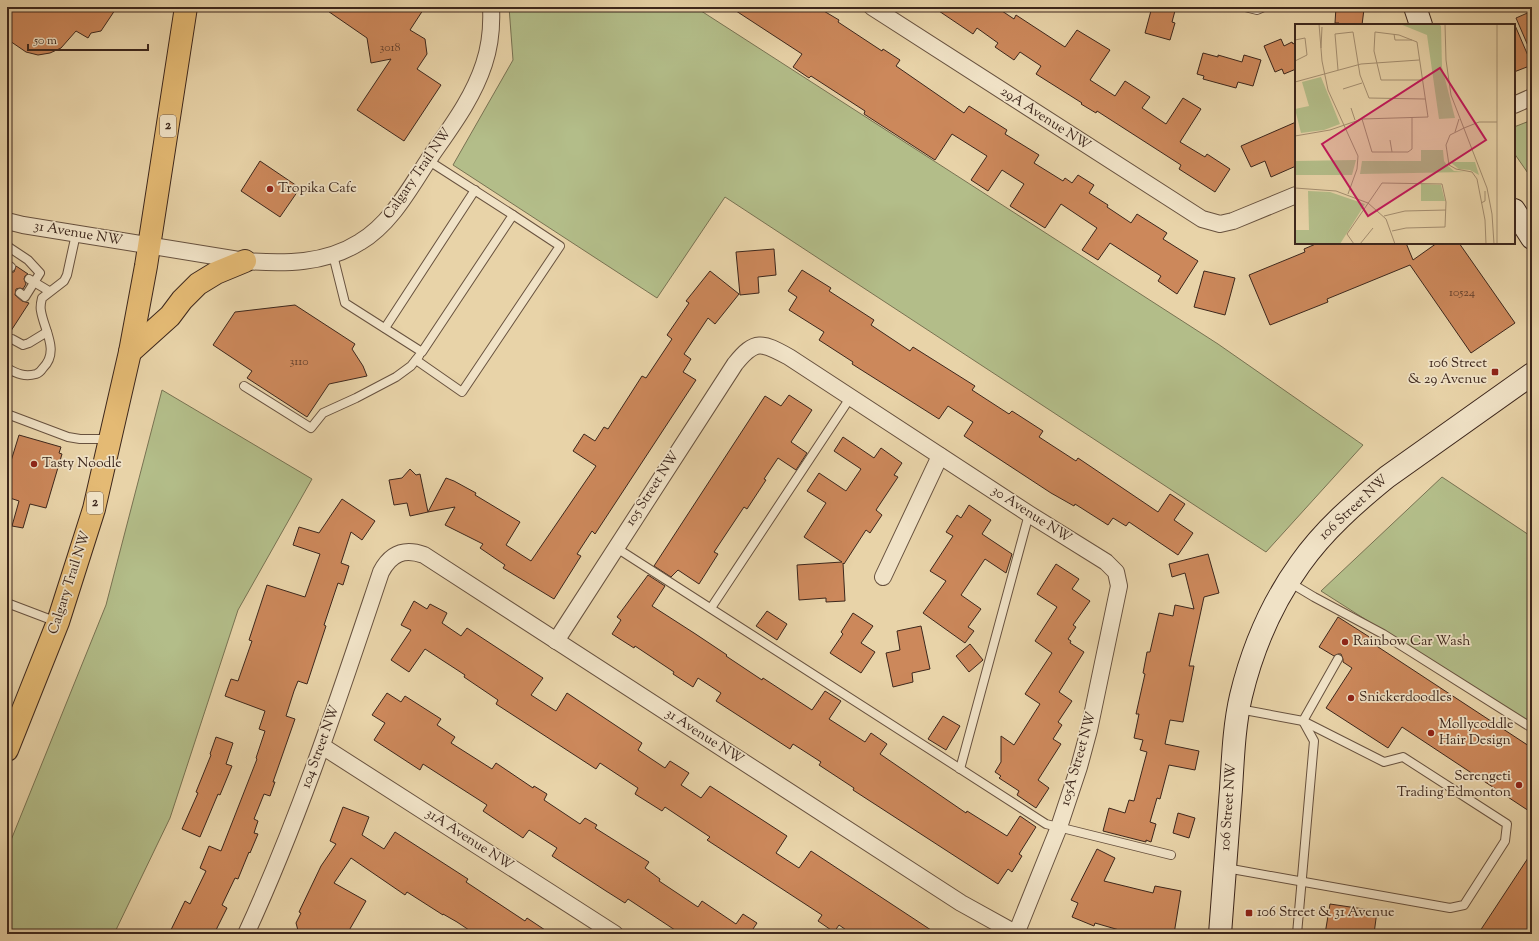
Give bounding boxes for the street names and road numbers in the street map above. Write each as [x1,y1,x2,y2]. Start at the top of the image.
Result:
street label: 29A Avenue NW [996,82,1095,156]
road number: 2 [160,115,176,137]
street label: Calgary Trail NW [379,124,457,224]
street label: 31 Avenue NW [32,216,124,252]
street label: 105 Street NW [621,447,685,530]
street label: 106 Street NW [1315,470,1393,545]
street label: 30 Avenue NW [987,481,1076,549]
road number: 2 [87,492,103,514]
street label: Calgary Trail NW [44,528,96,637]
street label: 104 Street NW [297,702,345,791]
street label: 31 Avenue NW [661,704,748,770]
street label: 105A Street NW [1056,709,1102,808]
street label: 106 Street NW [1216,762,1242,851]
street label: 31A Avenue NW [421,804,517,876]

